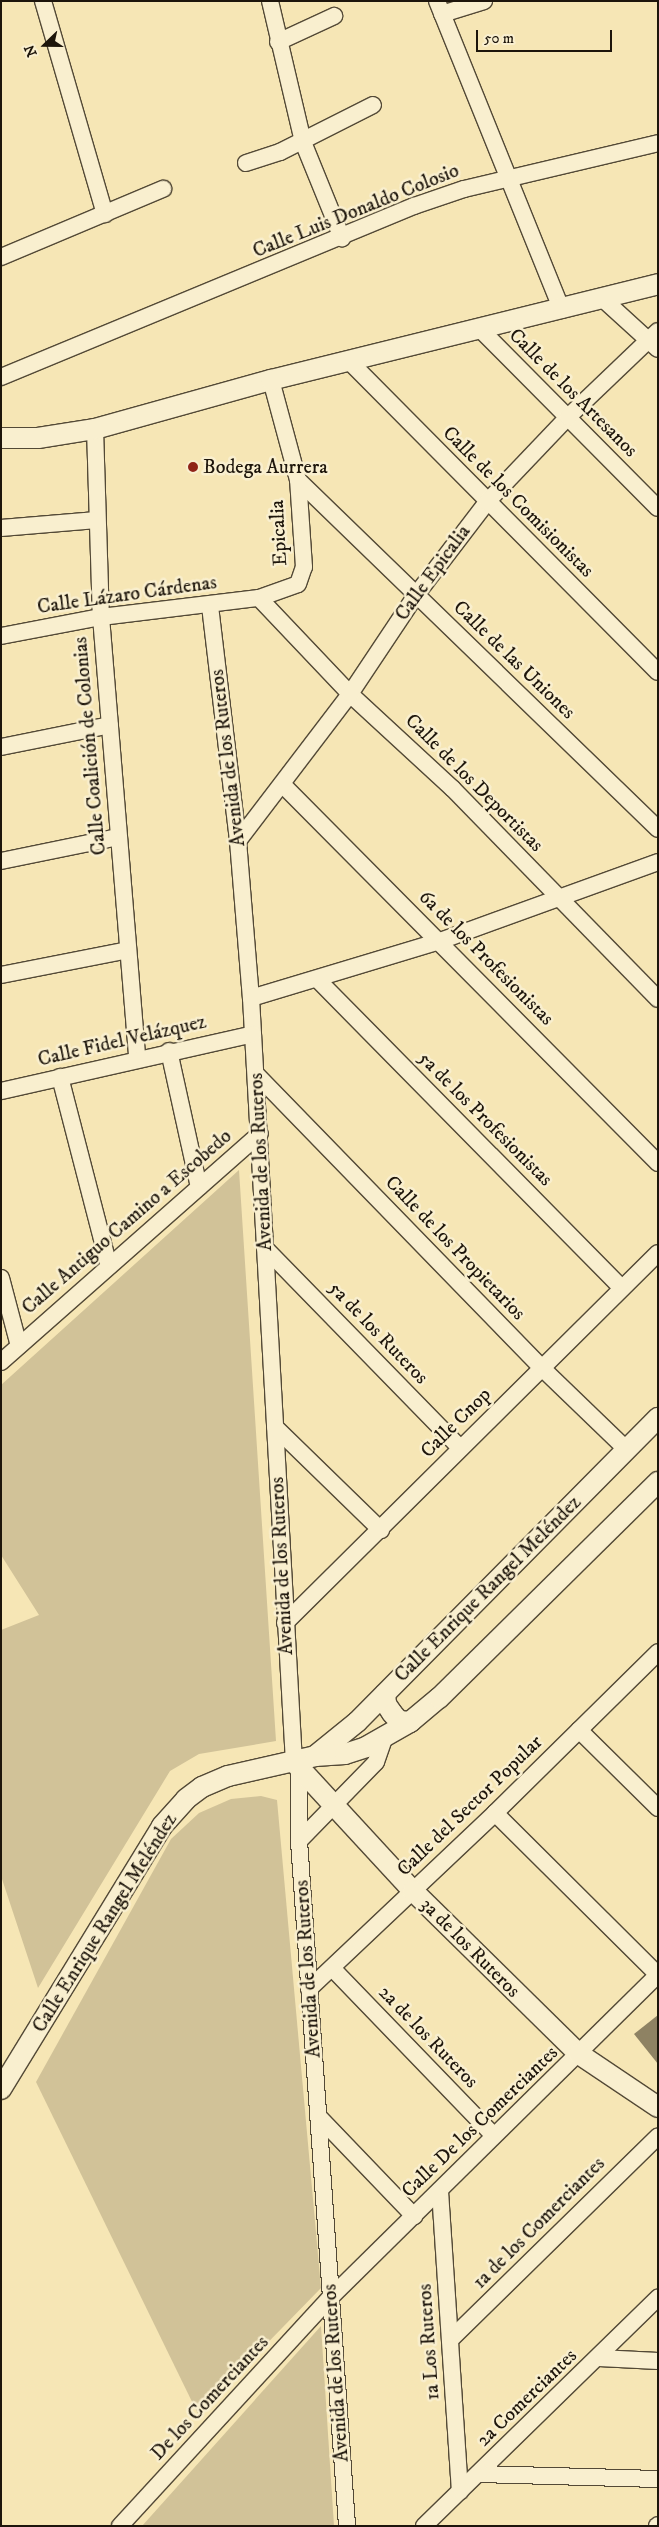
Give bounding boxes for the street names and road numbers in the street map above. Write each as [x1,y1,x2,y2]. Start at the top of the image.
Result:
street label: Calle Luis Donaldo Colosio [249,159,463,263]
street label: Calle de los Artesanos [504,324,642,462]
street label: Calle de los Comisionistas [437,421,599,583]
street label: Epicalia [265,499,293,567]
street label: Calle Epicalia [390,520,476,626]
street label: Calle Lázaro Cárdenas [36,571,218,619]
street label: Calle de las Uniones [448,596,580,724]
street label: Calle Coalición de Colonias [68,636,112,856]
street label: Avenida de los Ruteros [205,668,251,848]
street label: Calle de los Deportistas [400,709,548,857]
street label: 6a de los Profesionistas [413,885,559,1031]
street label: Calle Fidel Velázquez [36,1010,208,1072]
street label: 5a de los Profesionistas [413,1047,557,1191]
street label: Avenida de los Ruteros [244,1072,278,1252]
street label: Calle Antiguo Camino a Escobedo [17,1124,237,1320]
street label: Calle de los Propietarios [380,1171,530,1325]
street label: 5a de los Ruteros [323,1277,433,1389]
street label: Calle Cnop [416,1383,496,1463]
street label: Avenida de los Ruteros [265,1476,299,1656]
street label: Calle Enrique Rangel Meléndez [390,1491,586,1687]
street label: Calle del Sector Popular [392,1730,548,1882]
street label: Calle Enrique Rangel Meléndez [28,1809,182,2037]
street label: Avenida de los Ruteros [290,1879,326,2059]
street label: 3a de los Ruteros [415,1893,525,2003]
street label: 2a de los Ruteros [373,1981,483,2093]
street label: Calle De los Comerciantes [397,2041,563,2203]
street label: 1a de los Comerciantes [468,2152,610,2294]
street label: Avenida de los Ruteros [318,2283,354,2463]
street label: 1a Los Ruteros [413,2283,445,2401]
street label: De los Comerciantes [146,2331,274,2465]
street label: 2a Comerciantes [472,2344,582,2452]

